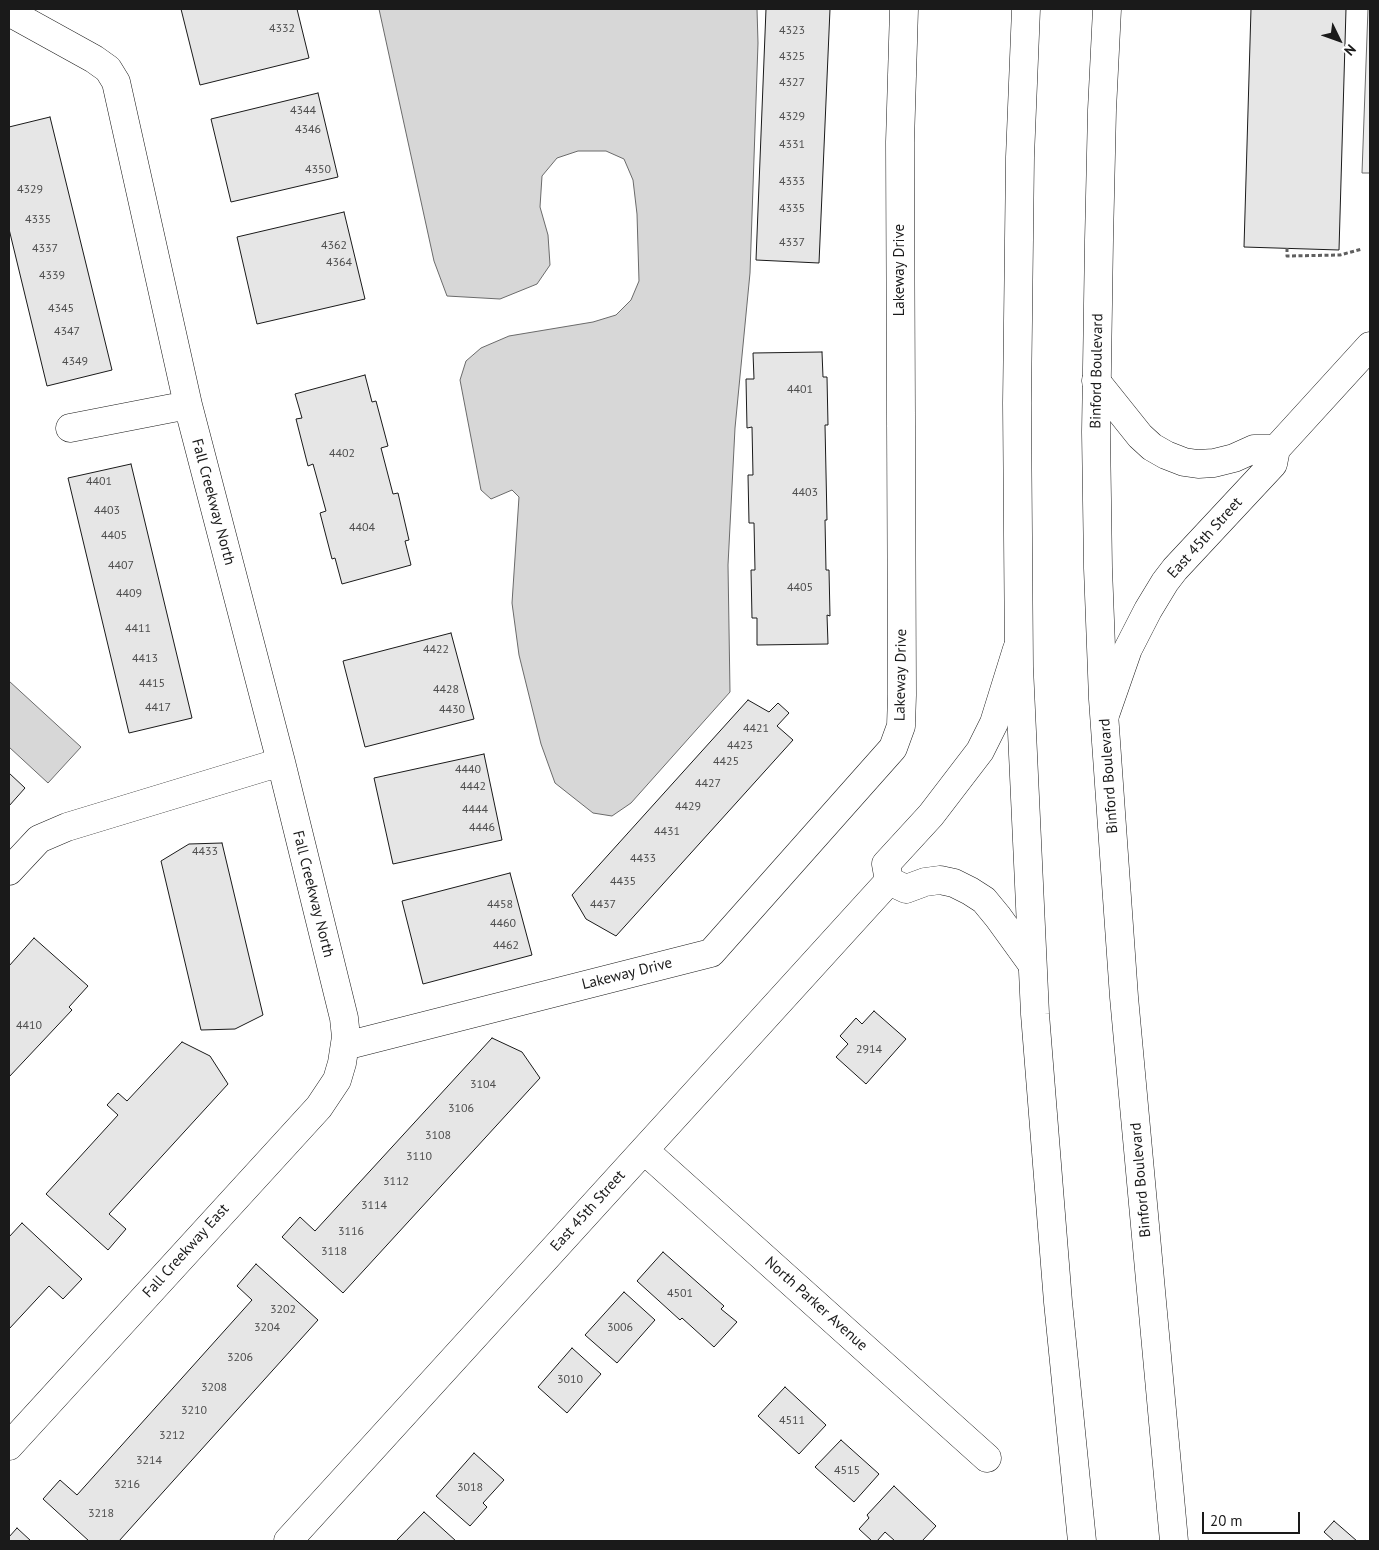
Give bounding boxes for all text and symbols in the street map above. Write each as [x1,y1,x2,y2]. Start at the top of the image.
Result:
north arrow [1314,15,1364,65]
house number: 4332 [269,22,295,36]
house number: 4323 [779,24,805,38]
text: N [1340,41,1360,59]
house number: 4325 [779,50,805,64]
house number: 4327 [779,76,805,90]
house number: 4344 [290,104,316,118]
house number: 4329 [779,110,805,124]
house number: 4346 [295,123,321,137]
house number: 4331 [779,138,805,152]
house number: 4350 [305,163,331,177]
house number: 4333 [779,175,805,189]
house number: 4329 [17,183,43,197]
house number: 4335 [779,202,805,216]
house number: 4335 [25,213,51,227]
street label: Lakeway Drive [891,224,909,316]
house number: 4337 [779,236,805,250]
house number: 4362 [321,239,347,253]
house number: 4337 [32,242,58,256]
house number: 4364 [326,256,352,270]
house number: 4339 [39,269,65,283]
house number: 4345 [48,302,74,316]
street label: Binford Boulevard [1087,313,1107,429]
house number: 4347 [54,325,80,339]
house number: 4349 [62,355,88,369]
house number: 4401 [787,383,813,397]
street label: Fall Creekway North [187,437,239,567]
house number: 4402 [329,447,355,461]
house number: 4401 [86,475,112,489]
house number: 4403 [792,486,818,500]
street label: East 45th Street [1164,494,1246,582]
house number: 4403 [94,504,120,518]
house number: 4404 [349,521,375,535]
house number: 4405 [101,529,127,543]
house number: 4407 [108,559,134,573]
house number: 4405 [787,581,813,595]
house number: 4409 [116,587,142,601]
house number: 4411 [125,622,151,636]
street label: Lakeway Drive [891,629,911,721]
house number: 4422 [423,643,449,657]
house number: 4413 [132,652,158,666]
house number: 4415 [139,677,165,691]
house number: 4428 [433,683,459,697]
house number: 4417 [145,701,171,715]
house number: 4430 [439,703,465,717]
street label: Binford Boulevard [1096,718,1122,834]
house number: 4421 [743,722,769,736]
house number: 4423 [727,739,753,753]
house number: 4425 [713,755,739,769]
house number: 4440 [455,763,481,777]
house number: 4427 [695,777,721,791]
house number: 4442 [460,780,486,794]
house number: 4429 [675,800,701,814]
house number: 4444 [462,803,488,817]
house number: 4446 [469,821,495,835]
house number: 4431 [654,825,680,839]
street label: Fall Creekway North [289,829,337,959]
house number: 4433 [192,845,218,859]
house number: 4433 [630,852,656,866]
house number: 4435 [610,875,636,889]
house number: 4458 [487,898,513,912]
house number: 4437 [590,898,616,912]
house number: 4460 [490,917,516,931]
house number: 4462 [493,939,519,953]
street label: Lakeway Drive [580,954,674,994]
house number: 4410 [16,1019,42,1033]
house number: 2914 [856,1043,882,1057]
house number: 3104 [470,1078,496,1092]
house number: 3106 [448,1102,474,1116]
street label: Binford Boulevard [1127,1122,1155,1238]
house number: 3108 [425,1129,451,1143]
house number: 3110 [406,1150,432,1164]
street label: East 45th Street [547,1167,629,1255]
house number: 3112 [383,1175,409,1189]
house number: 3114 [361,1199,387,1213]
street label: Fall Creekway East [139,1200,233,1302]
house number: 3116 [338,1225,364,1239]
house number: 3118 [321,1245,347,1259]
street label: North Parker Avenue [761,1253,871,1355]
house number: 4501 [667,1287,693,1301]
house number: 3202 [270,1303,296,1317]
house number: 3204 [254,1321,280,1335]
house number: 3006 [607,1321,633,1335]
house number: 3206 [227,1351,253,1365]
house number: 3010 [557,1373,583,1387]
house number: 3208 [201,1381,227,1395]
house number: 3210 [181,1404,207,1418]
house number: 4511 [779,1414,805,1428]
house number: 3212 [159,1429,185,1443]
house number: 3214 [136,1454,162,1468]
house number: 4515 [834,1464,860,1478]
house number: 3216 [114,1478,140,1492]
house number: 3018 [457,1481,483,1495]
scale bar [1204,1502,1302,1534]
house number: 3218 [88,1507,114,1521]
text: 20 m [1210,1511,1243,1530]

